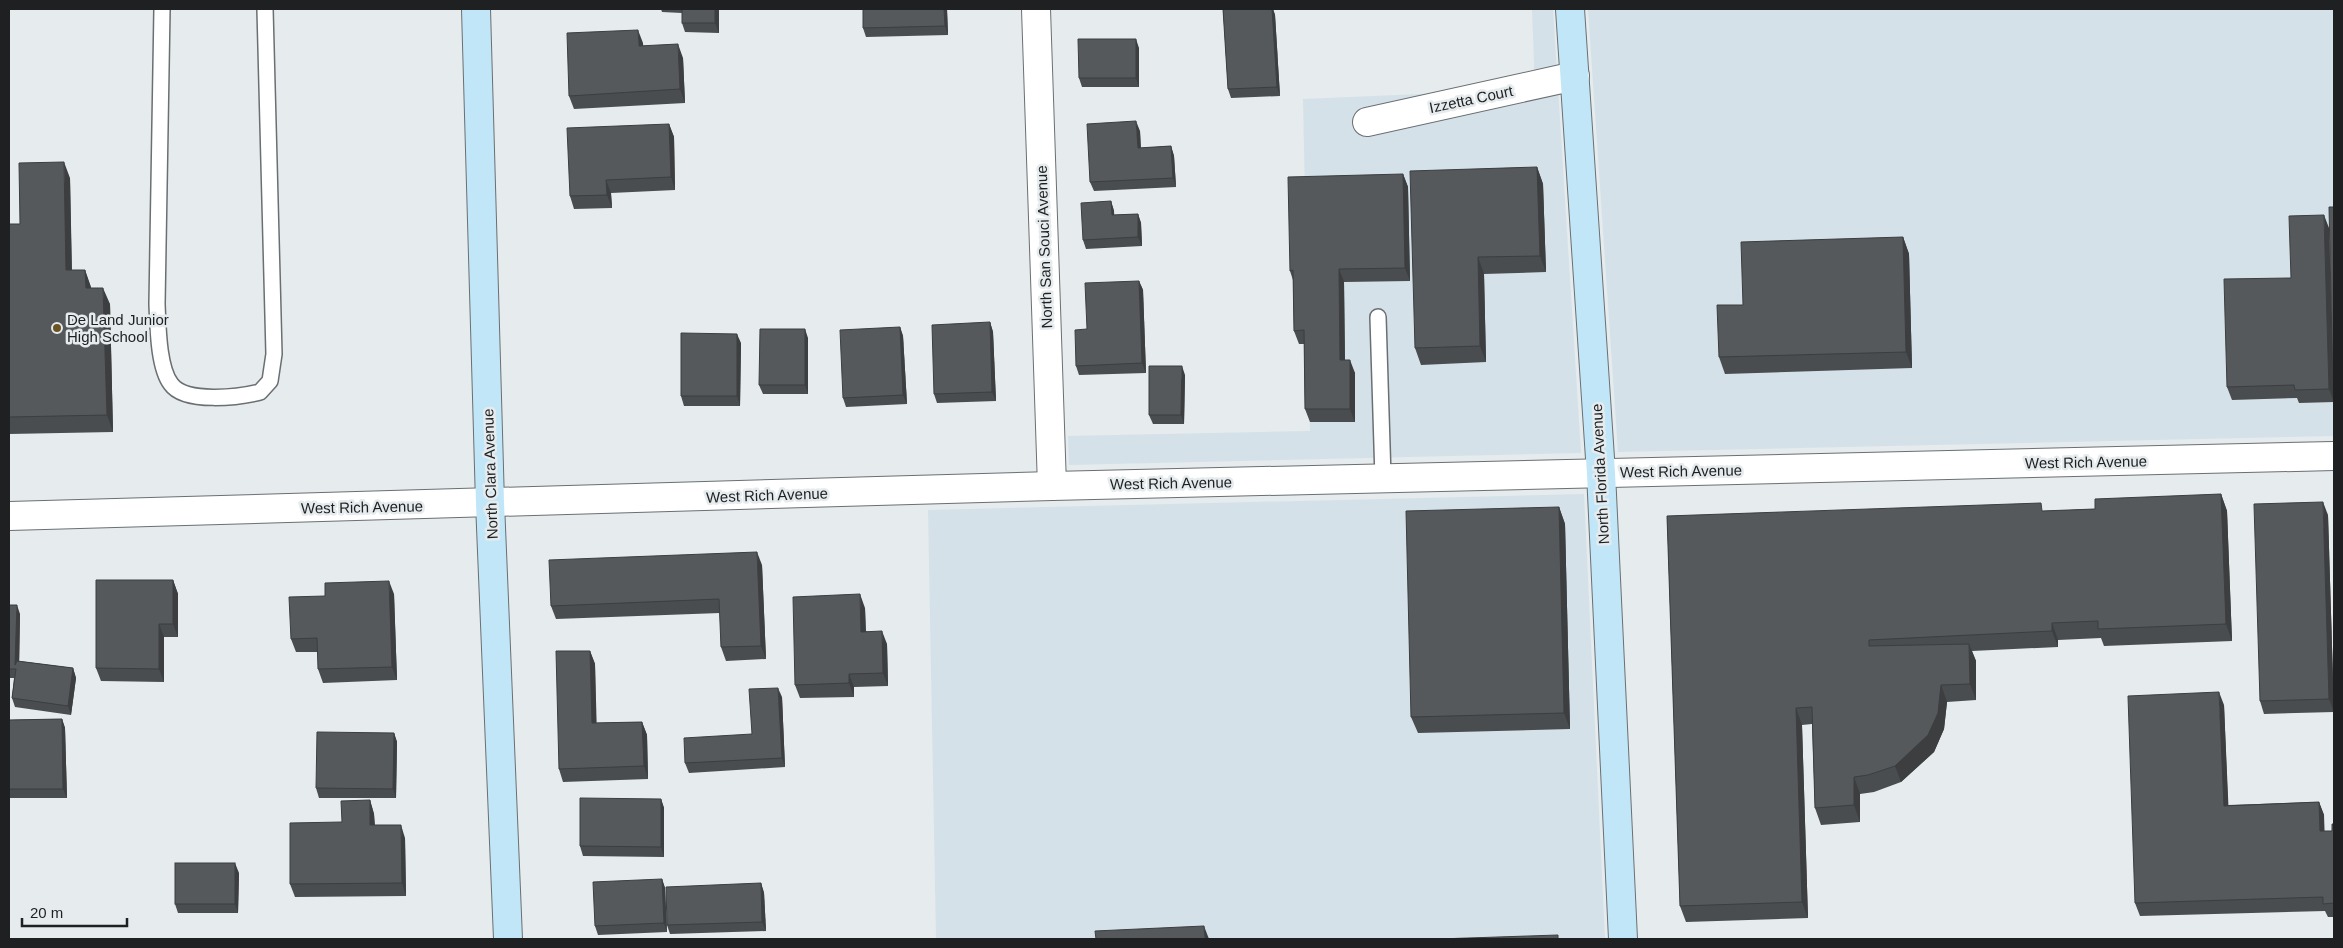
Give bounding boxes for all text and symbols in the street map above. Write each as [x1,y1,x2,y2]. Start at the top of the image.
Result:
street label: Izzetta Court [1428,82,1515,116]
street label: North San Souci Avenue [1033,165,1055,329]
place label: De Land Junior High School [67,311,169,345]
marker: De Land Junior High School [51,322,63,334]
street label: North Florida Avenue [1588,403,1612,545]
street label: North Clara Avenue [479,408,501,540]
street label: West Rich Avenue [2025,452,2147,472]
street label: West Rich Avenue [1620,461,1742,481]
street label: West Rich Avenue [1110,473,1232,493]
street label: West Rich Avenue [706,484,828,506]
street label: West Rich Avenue [301,497,423,517]
scale bar [22,896,128,928]
text: 20 m [30,904,63,921]

